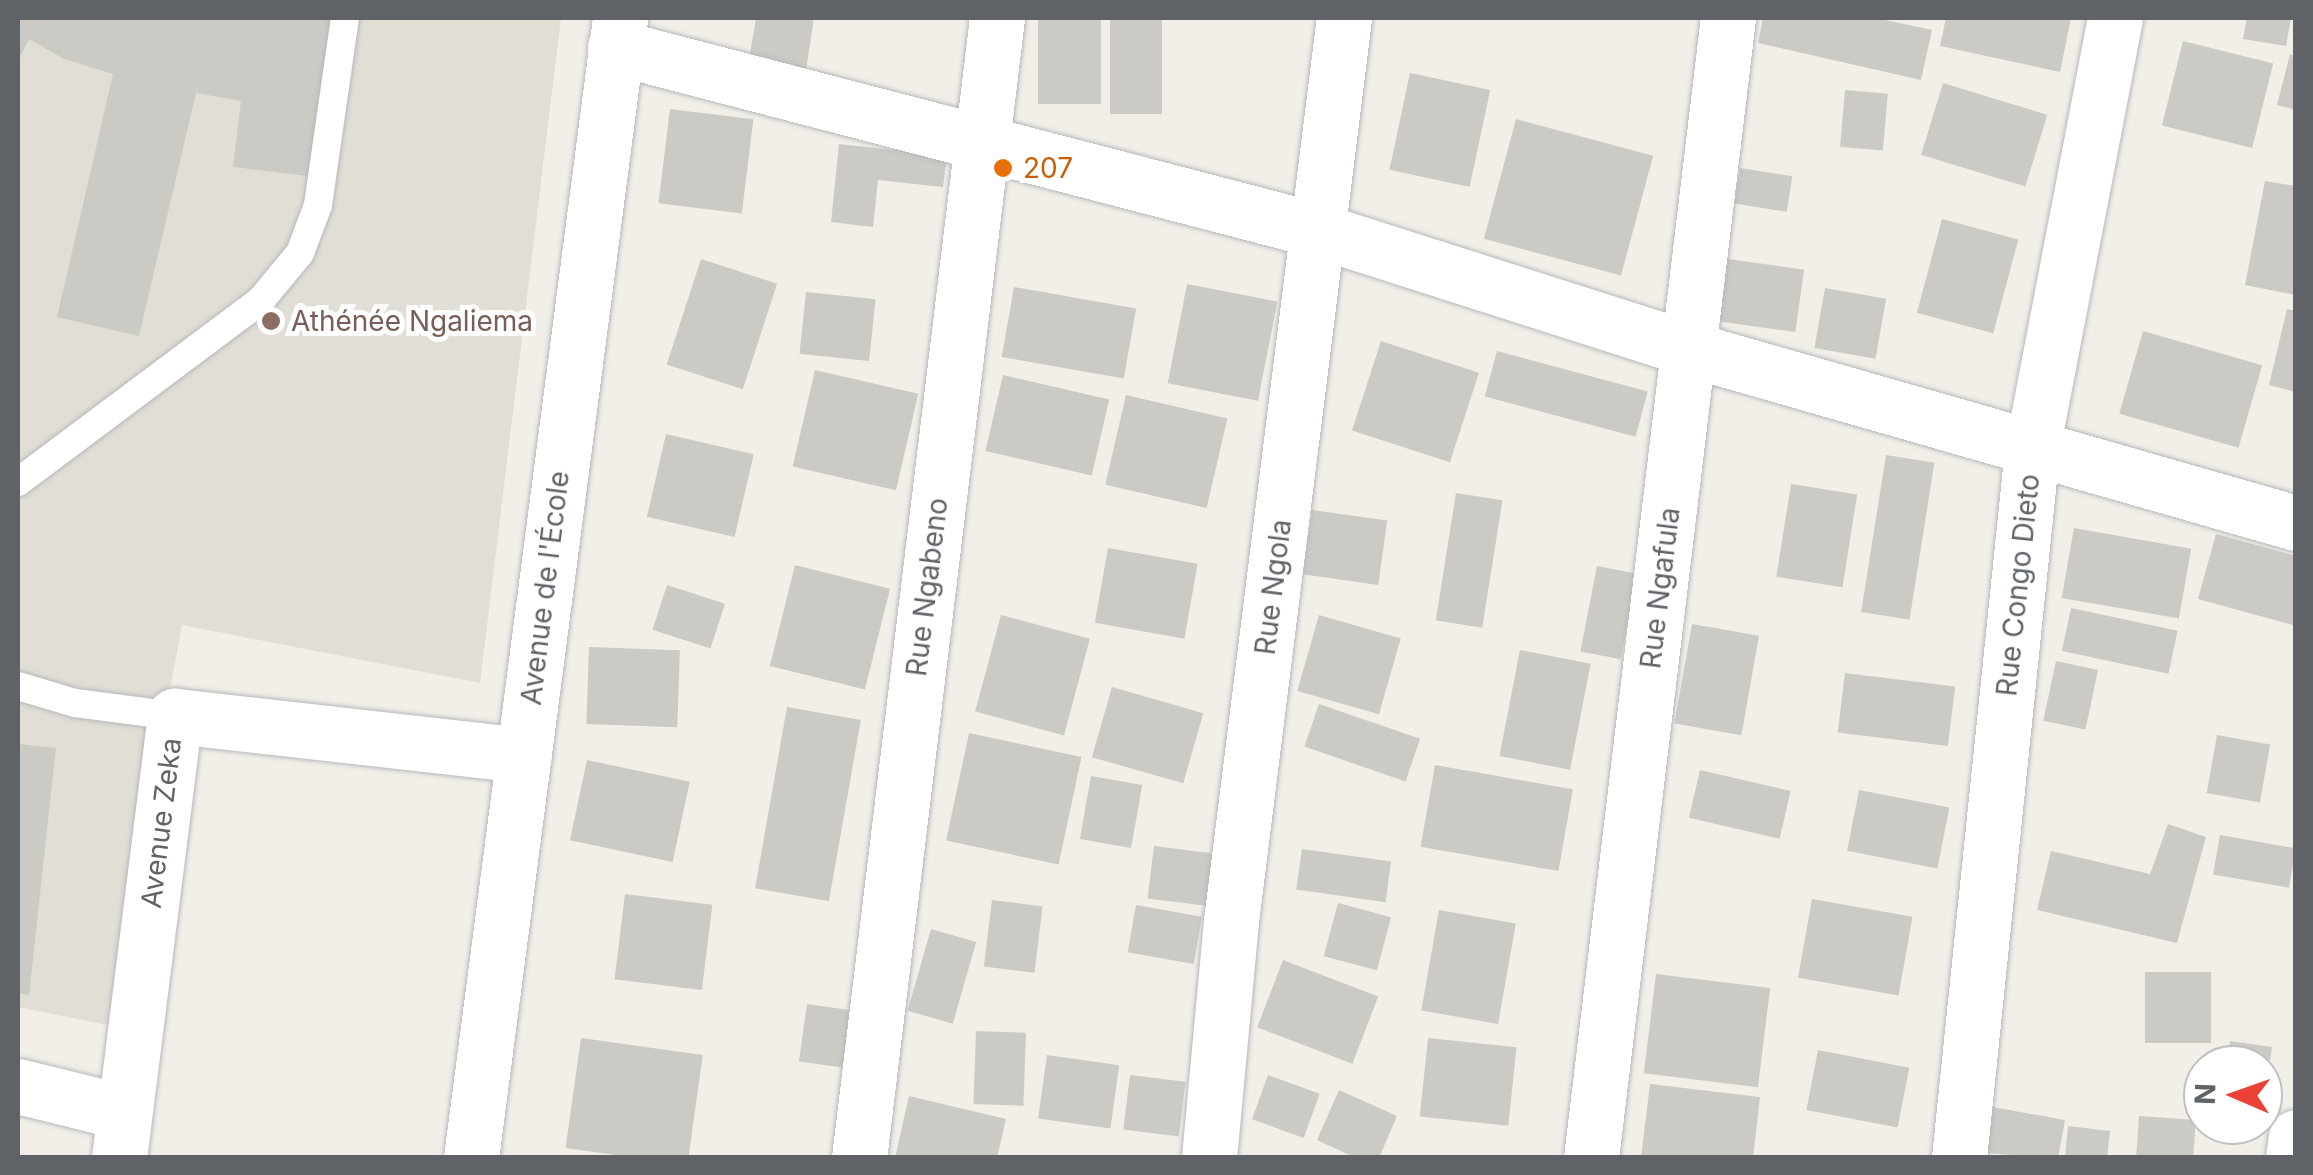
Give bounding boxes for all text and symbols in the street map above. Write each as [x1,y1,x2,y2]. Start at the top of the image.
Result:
place label: 207 [1023,151,1073,185]
marker: 207 [992,157,1014,179]
place label: Athénée Ngaliema [291,304,533,338]
marker: Athénée Ngaliema [260,310,282,332]
street label: Avenue de l'École [514,469,576,707]
street label: Rue Congo Dieto [1990,472,2046,698]
street label: Rue Ngabeno [899,496,955,678]
street label: Rue Ngafula [1633,505,1687,671]
street label: Rue Ngola [1248,517,1298,657]
street label: Avenue Zeka [134,736,188,910]
north arrow [2183,1045,2283,1145]
text: N [2188,1083,2222,1105]

